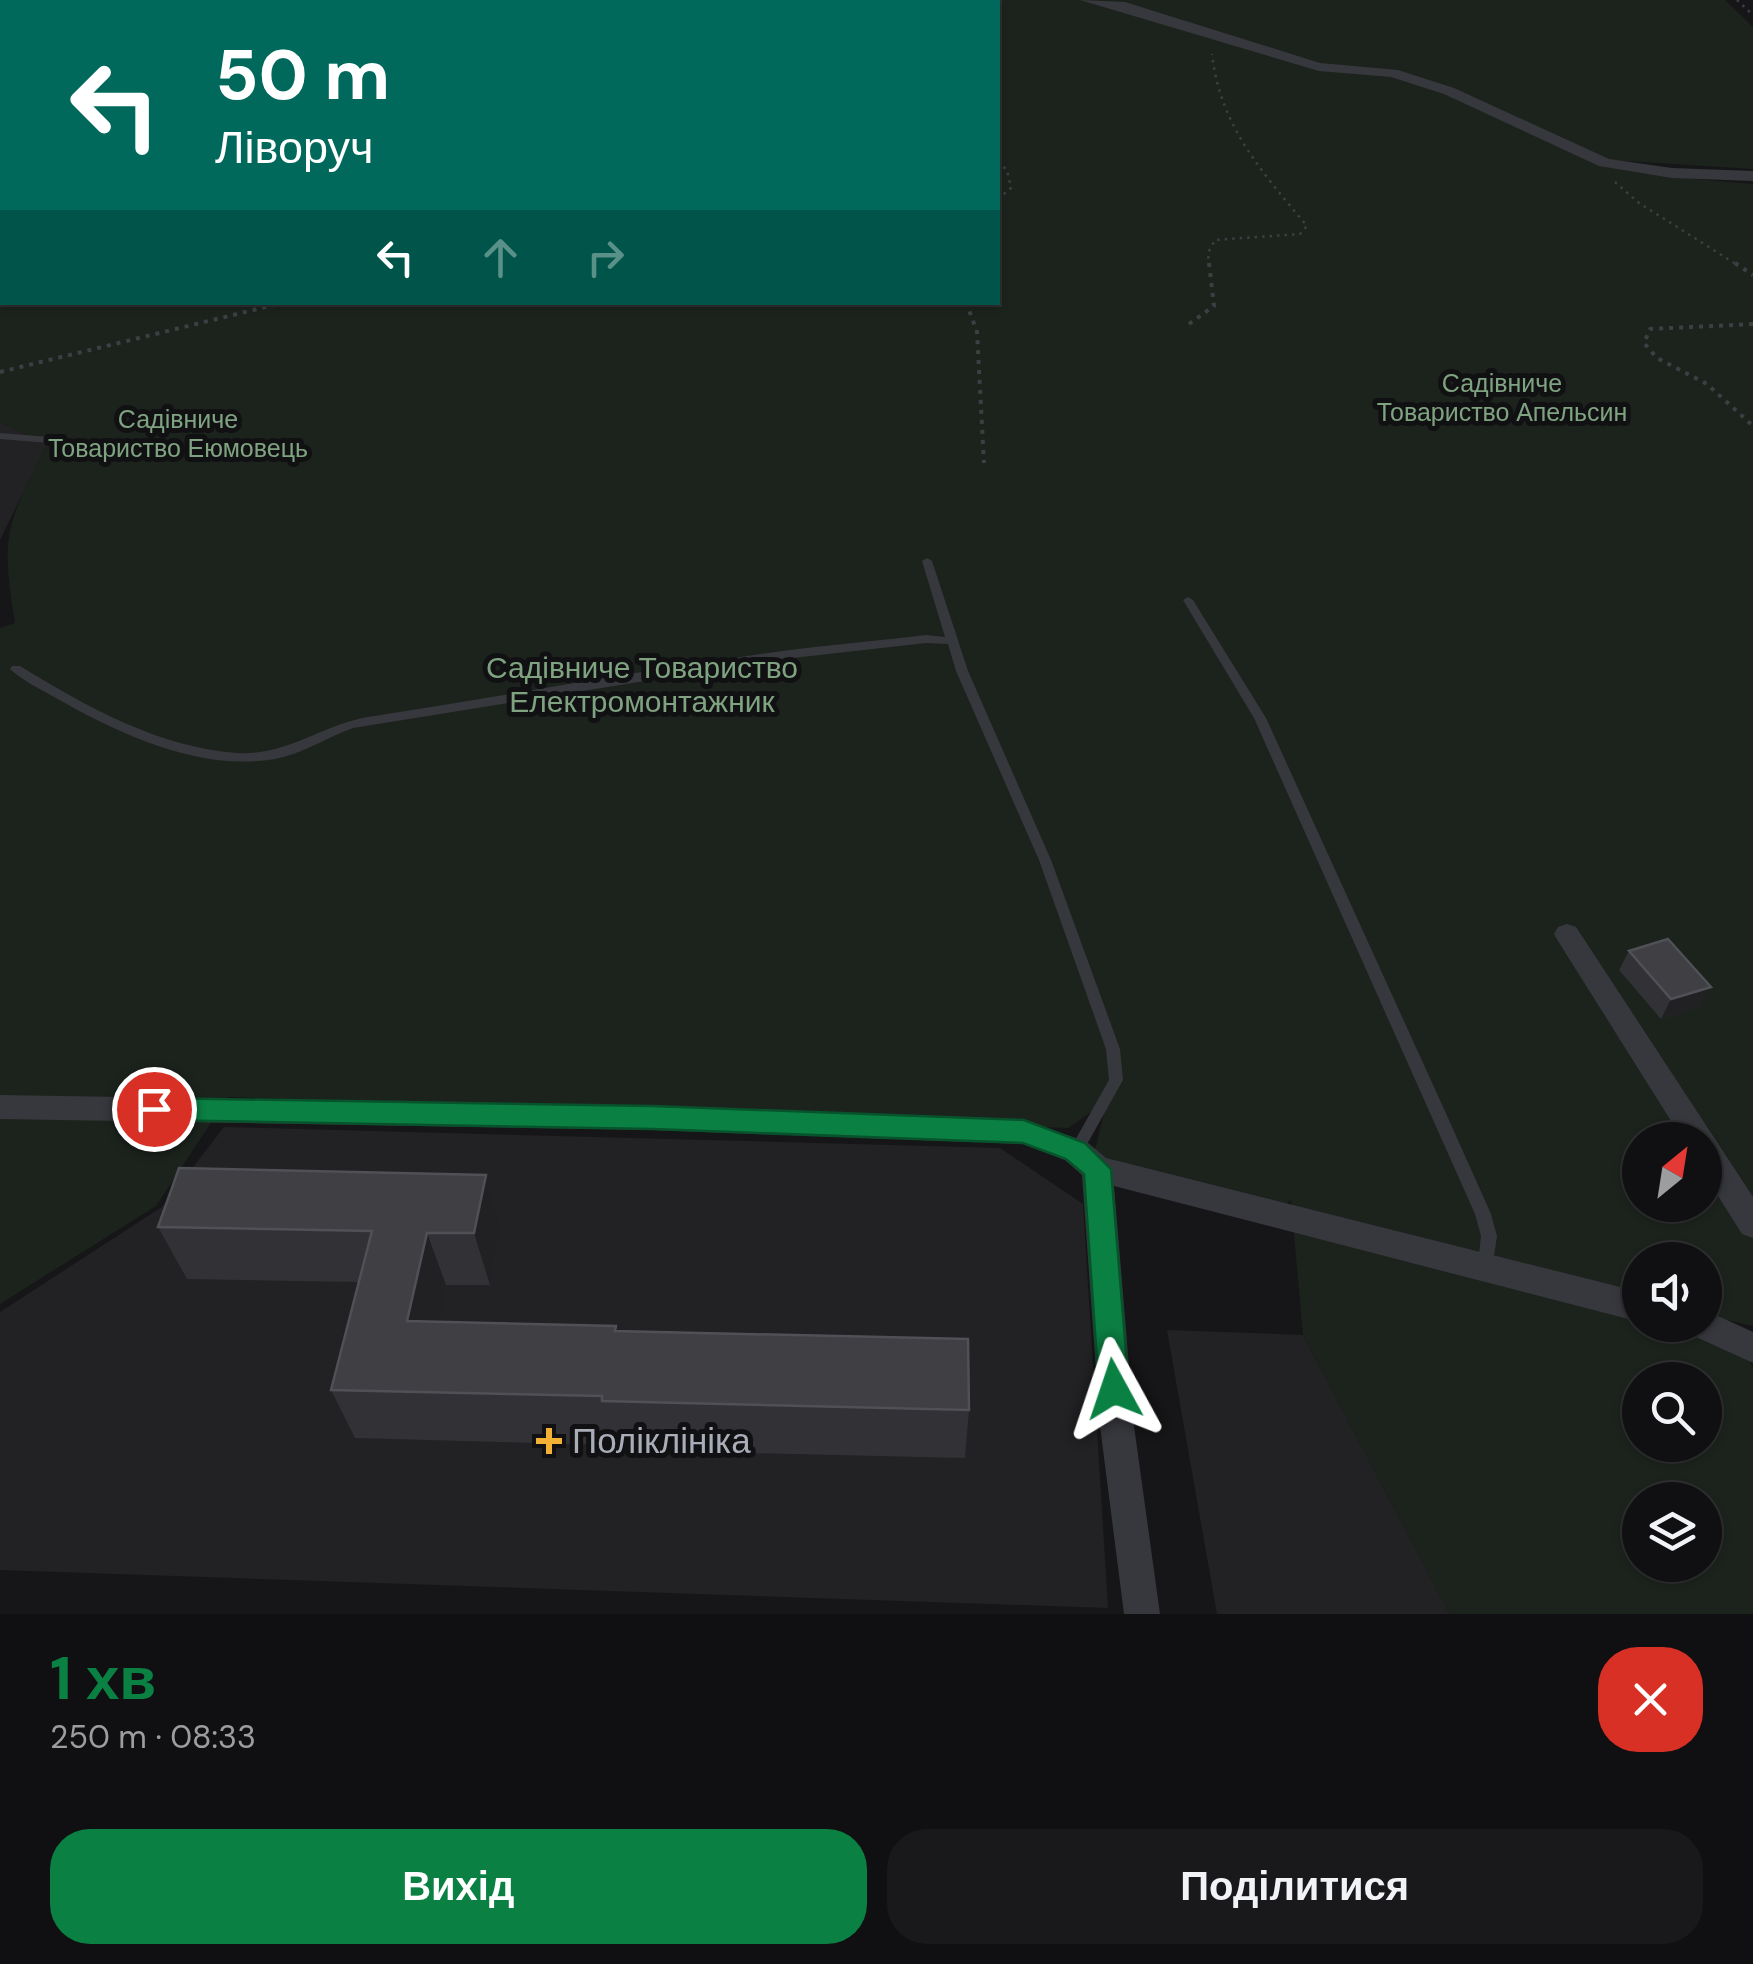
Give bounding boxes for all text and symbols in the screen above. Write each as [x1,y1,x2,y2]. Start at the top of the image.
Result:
text: 50 m [215,30,390,121]
icon: left [50,40,180,170]
text: Ліворуч [215,118,373,177]
icon: left [368,230,423,285]
icon: ahead [473,230,528,285]
icon: right [578,230,633,285]
park label: Садівниче Товариство Апельсин [1377,367,1627,429]
park label: Садівниче Товариство Еюмовець [48,403,308,465]
park label: Садівниче Товариство Електромонтажник [486,648,798,721]
pin [112,1067,197,1152]
icon: arrive [127,1082,182,1137]
north arrow [1622,1122,1722,1222]
map controls [1622,1122,1722,1582]
button: sound [1622,1242,1722,1342]
position arrow [1062,1337,1166,1441]
button: search [1622,1362,1722,1462]
place label: Поліклініка [572,1418,751,1464]
marker: Поліклініка [536,1428,562,1454]
button: layers [1622,1482,1722,1582]
text: 1 хв [50,1639,156,1718]
button: close [1598,1647,1703,1752]
text: 250 m · 08:33 [50,1716,256,1758]
button: Вихід [50,1829,867,1944]
button: Поділитися [887,1829,1703,1944]

